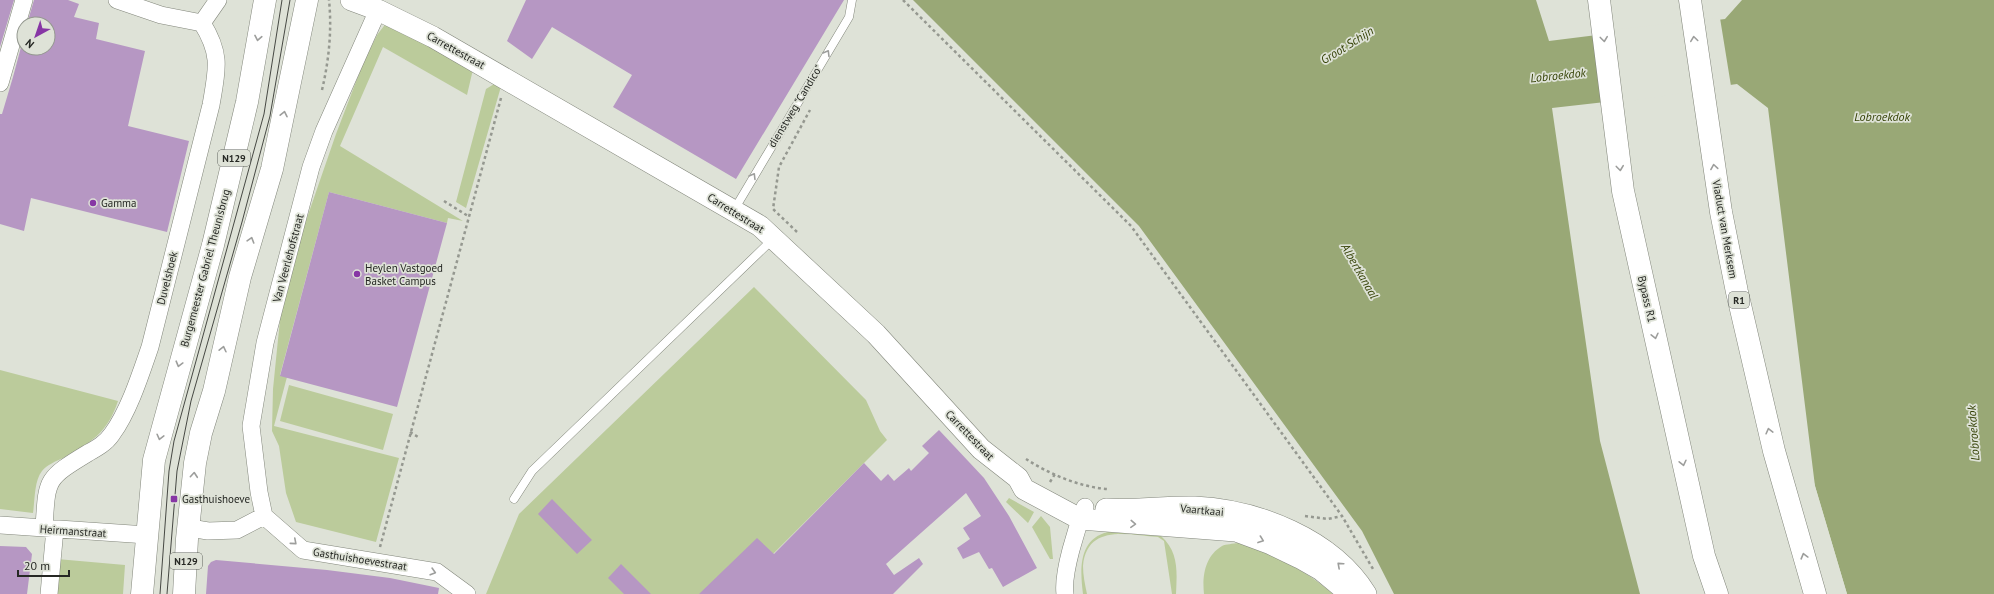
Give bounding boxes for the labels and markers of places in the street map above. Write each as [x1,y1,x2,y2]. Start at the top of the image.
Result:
place label: Gamma [101,196,137,210]
marker: Gamma [88,198,98,208]
place label: Heylen Vastgoed Basket Campus [365,261,443,288]
marker: Heylen Vastgoed Basket Campus [352,269,362,279]
place label: Gasthuishoeve [182,492,251,506]
marker: Gasthuishoeve [169,494,179,504]

